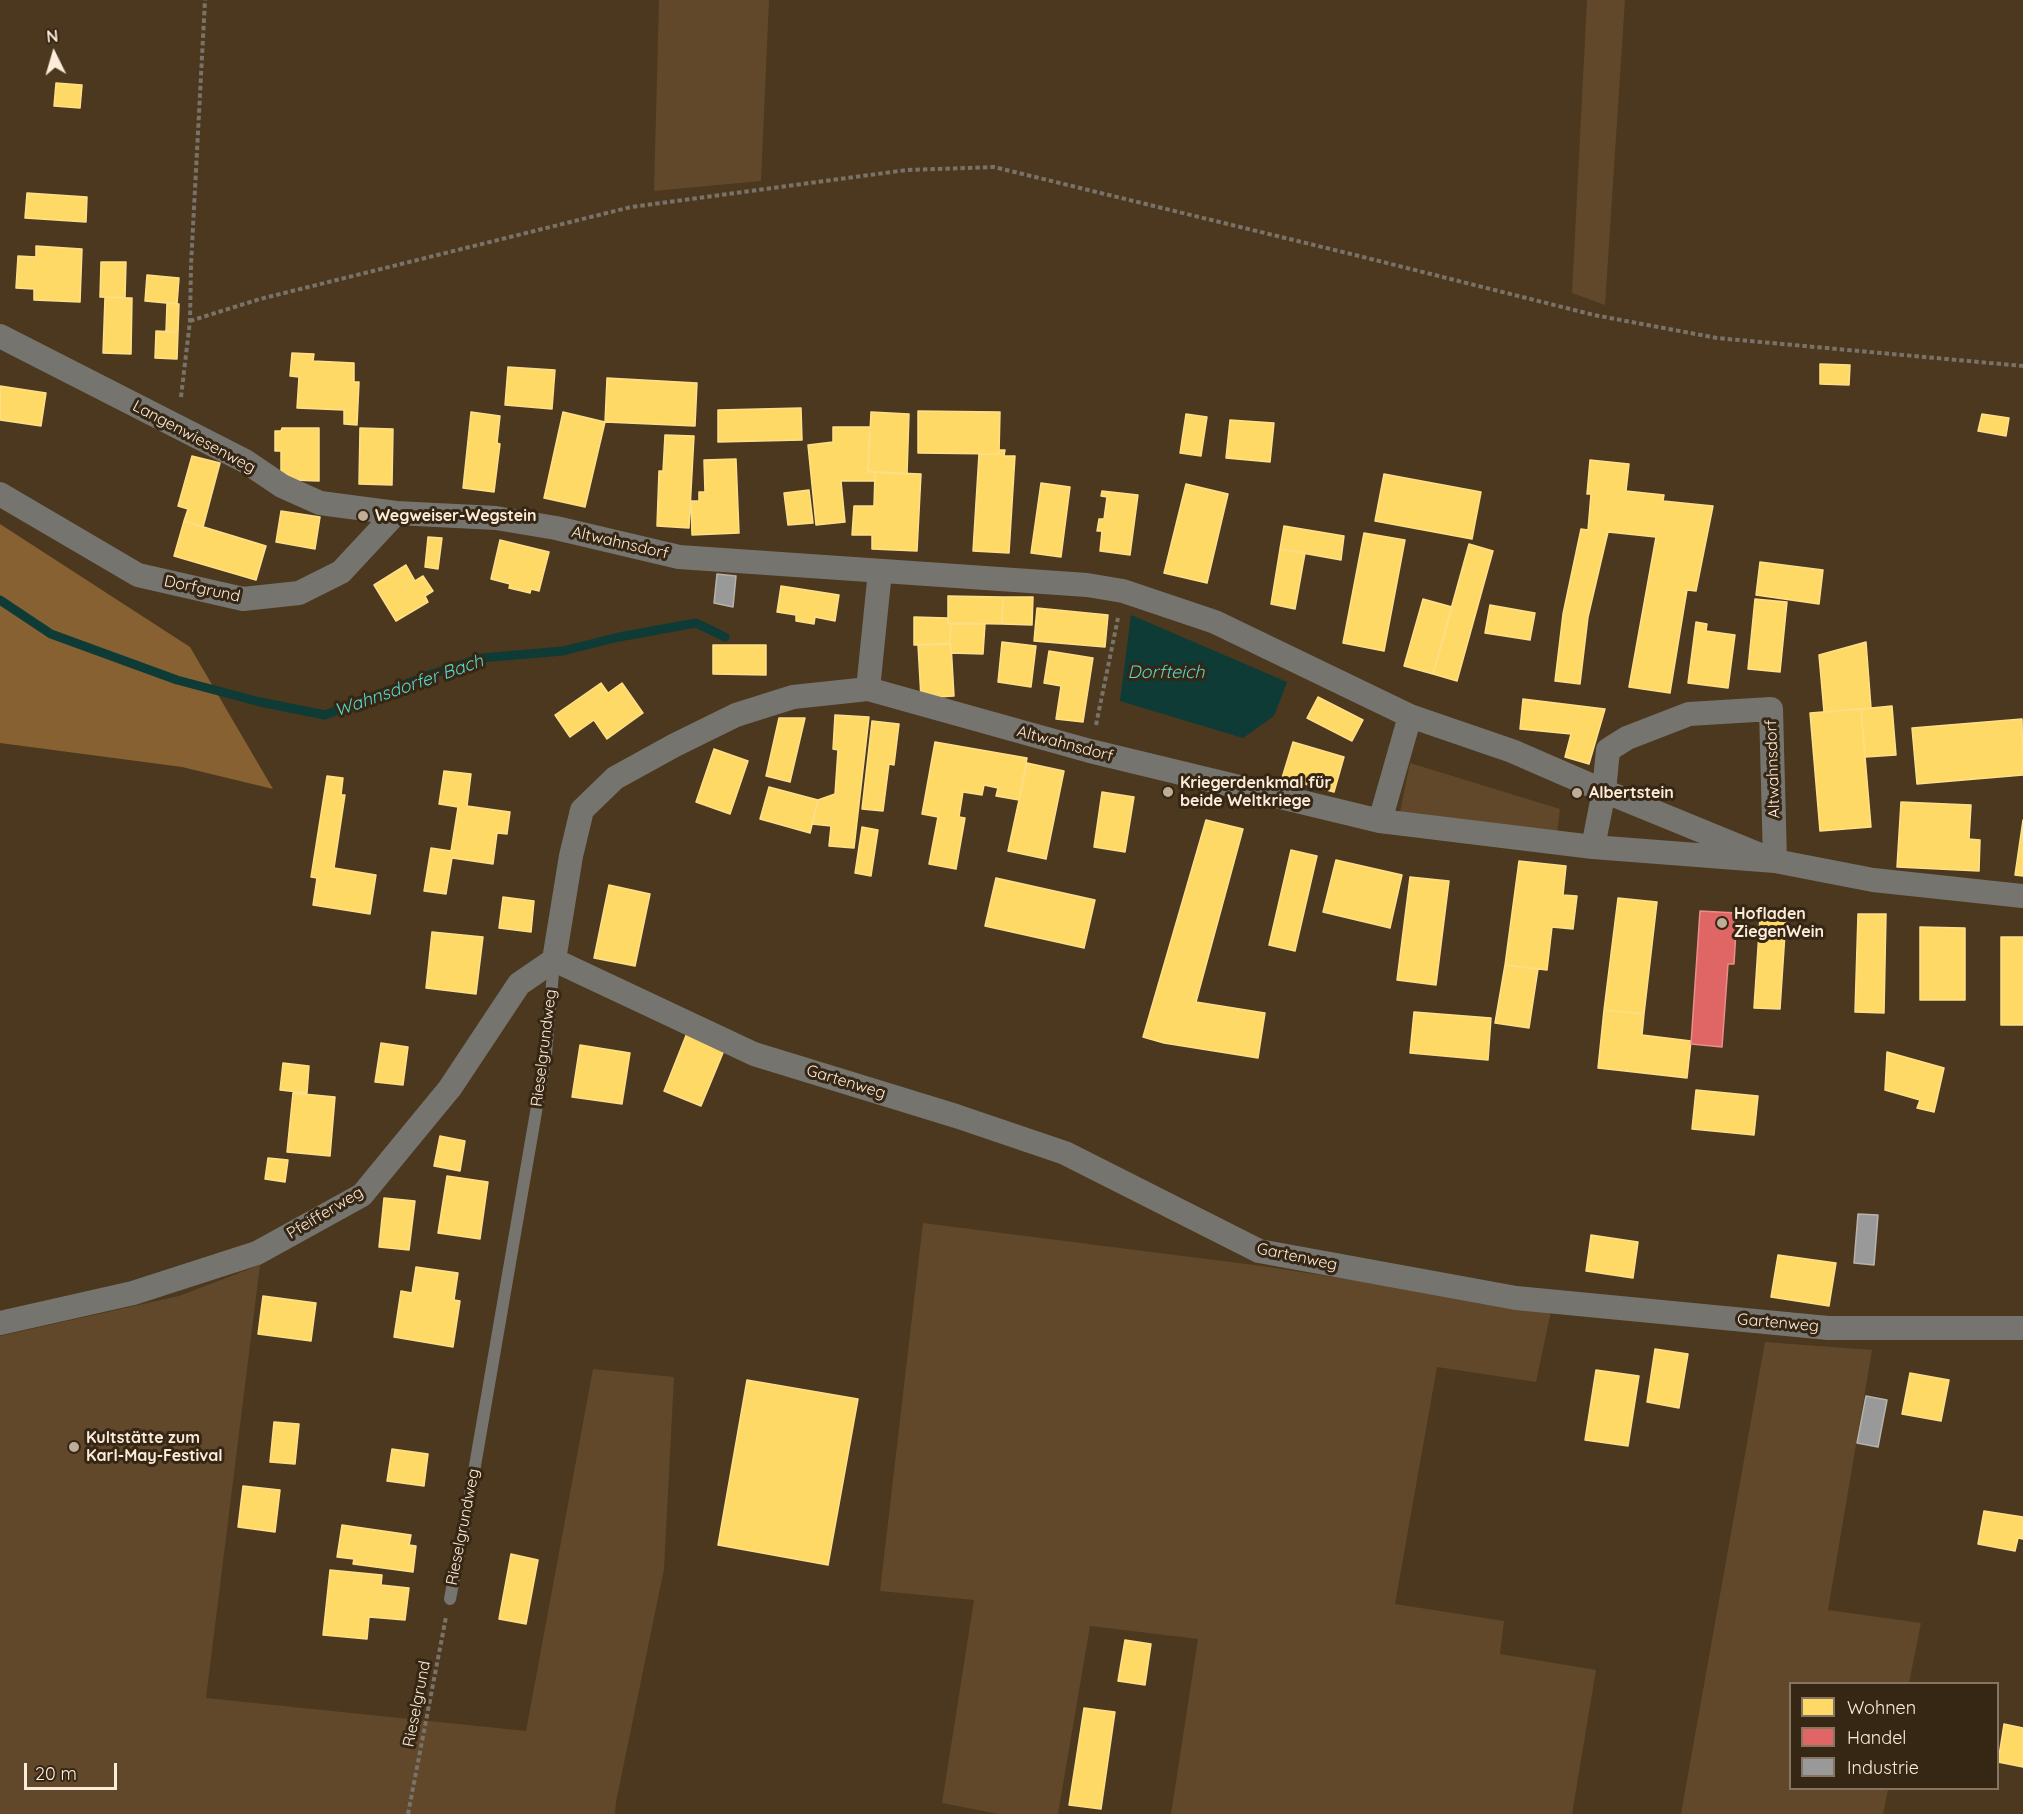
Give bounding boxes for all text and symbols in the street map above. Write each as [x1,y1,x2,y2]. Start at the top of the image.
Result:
north arrow [24,24,84,84]
text: N [46,26,59,47]
street label: Langenwiesenweg [129,396,259,478]
place label: Wegweiser-Wegstein [375,506,537,526]
marker: Wegweiser-Wegstein [356,509,370,523]
street label: Altwahnsdorf [570,523,670,563]
street label: Dorfgrund [162,572,242,606]
water label: Wahnsdorfer Bach [332,650,486,722]
water label: Dorfteich [1127,662,1205,684]
street label: Altwahnsdorf [1762,719,1784,819]
street label: Altwahnsdorf [1015,722,1115,766]
place label: Kriegerdenkmal für beide Weltkriege [1180,773,1331,811]
place label: Albertstein [1589,783,1674,803]
marker: Kriegerdenkmal für beide Weltkriege [1161,785,1175,799]
marker: Albertstein [1570,786,1584,800]
place label: Hofladen ZiegenWein [1734,904,1824,942]
marker: Hofladen ZiegenWein [1715,916,1729,930]
street label: Rieselgrundweg [527,988,561,1108]
street label: Gartenweg [804,1061,888,1103]
street label: Pfeifferweg [283,1183,367,1243]
street label: Gartenweg [1255,1239,1339,1275]
street label: Gartenweg [1736,1310,1820,1336]
place label: Kultstätte zum Karl-May-Festival [86,1428,223,1466]
marker: Kultstätte zum Karl-May-Festival [67,1440,81,1454]
street label: Rieselgrundweg [442,1467,484,1587]
street label: Rieselgrund [399,1659,435,1749]
legend [1789,1682,1999,1790]
text: Wohnen [1847,1696,1916,1719]
text: Handel [1847,1726,1907,1749]
scale bar [27,1751,120,1789]
text: Industrie [1847,1756,1919,1779]
text: 20 m [35,1762,77,1785]

